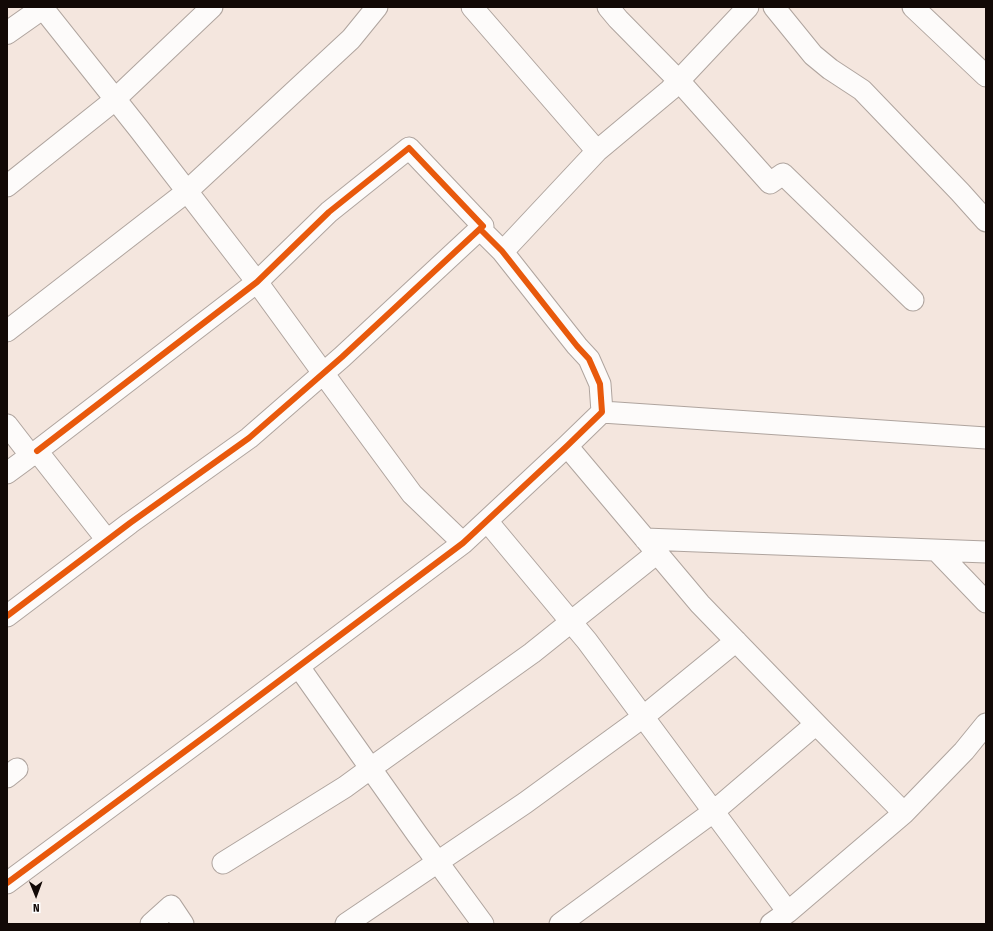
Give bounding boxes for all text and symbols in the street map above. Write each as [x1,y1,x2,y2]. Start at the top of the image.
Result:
north arrow [16,875,56,915]
text: N [33,901,40,914]

